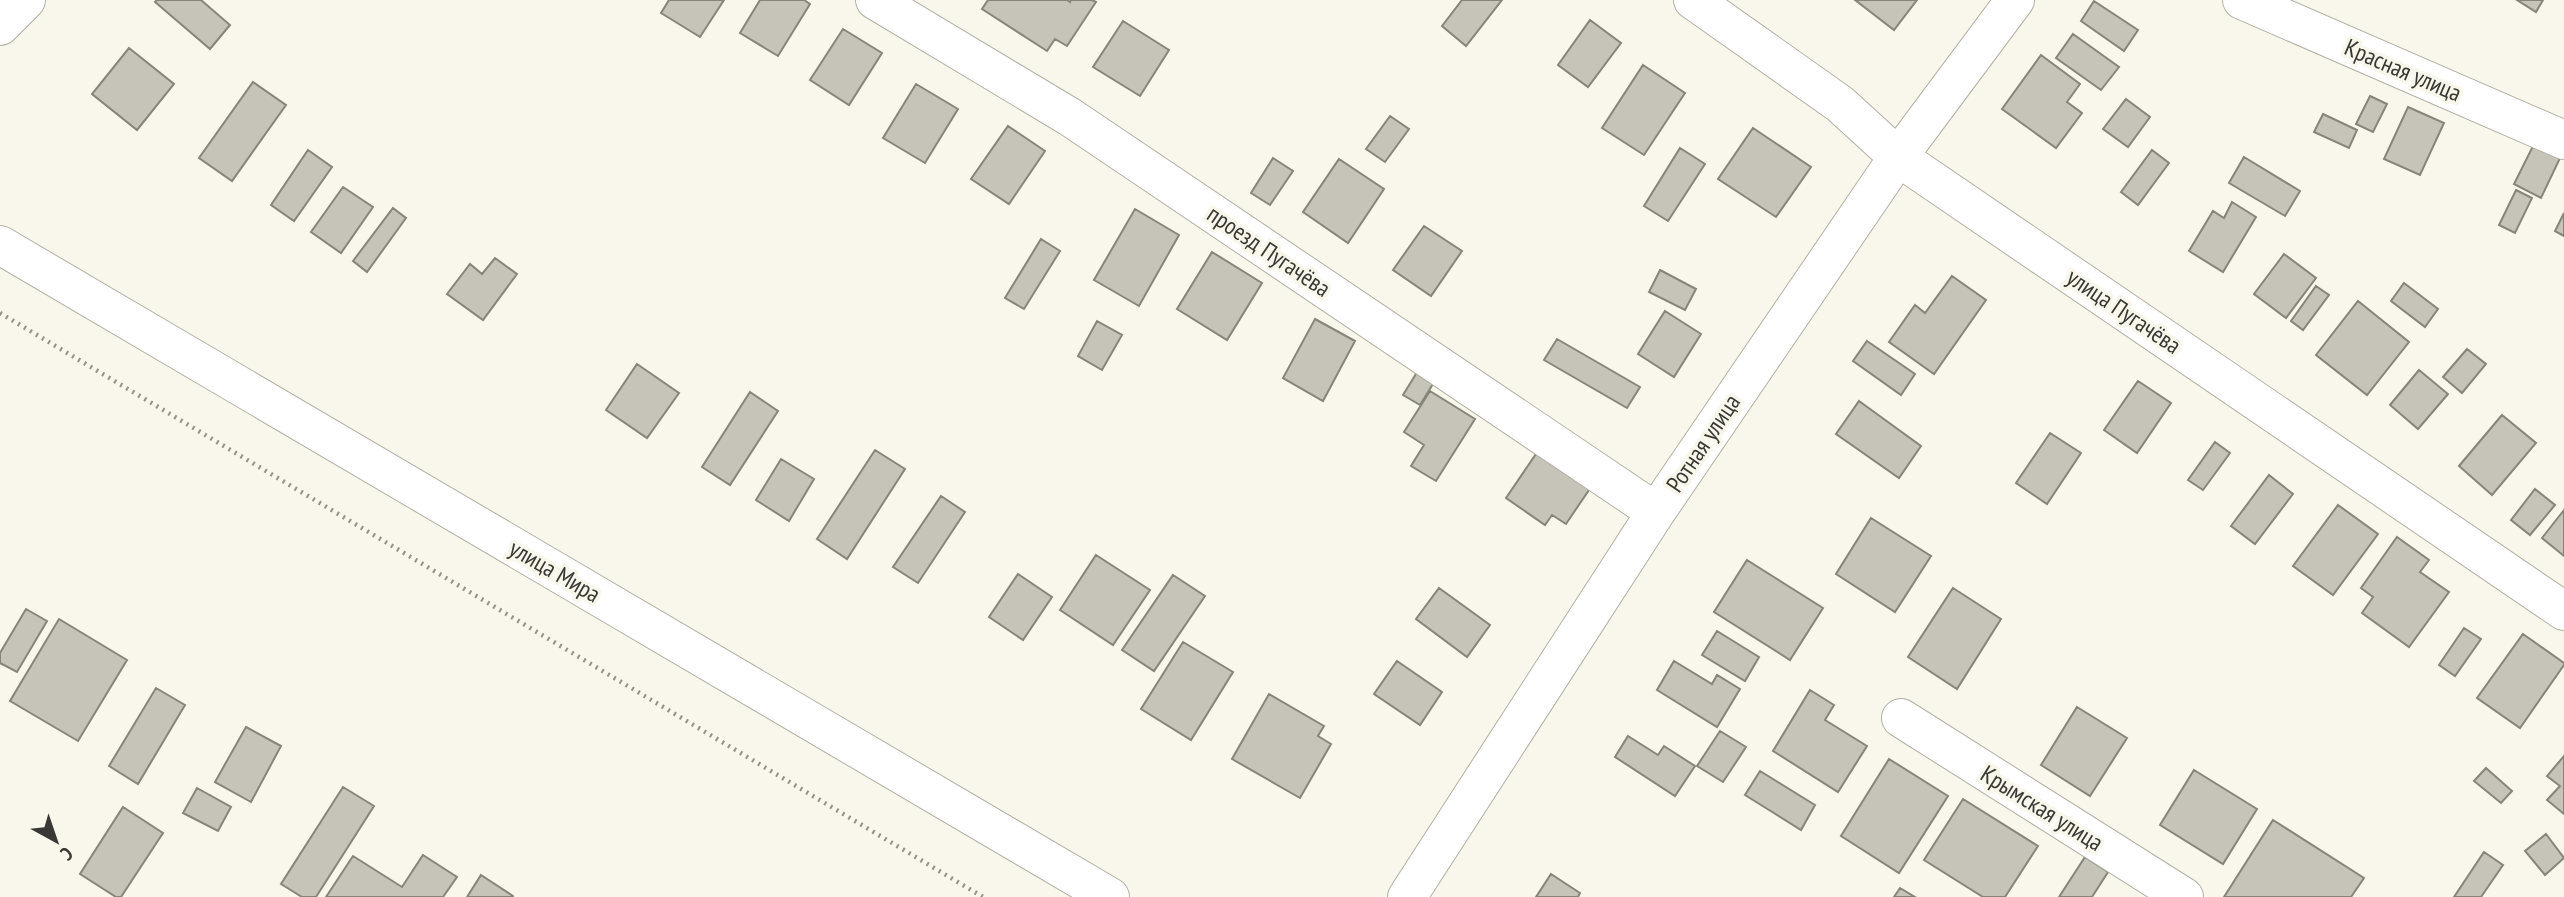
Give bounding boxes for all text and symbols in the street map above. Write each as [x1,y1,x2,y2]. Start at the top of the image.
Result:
street label: Красная улица [2340,32,2466,108]
street label: проезд Пугачёва [1201,198,1337,304]
street label: улица Пугачёва [2061,261,2187,361]
street label: Ротная улица [1659,388,1747,498]
street label: улица Мира [504,533,606,609]
street label: Крымская улица [1975,758,2109,858]
north arrow [21,806,91,876]
text: С [56,842,78,866]

